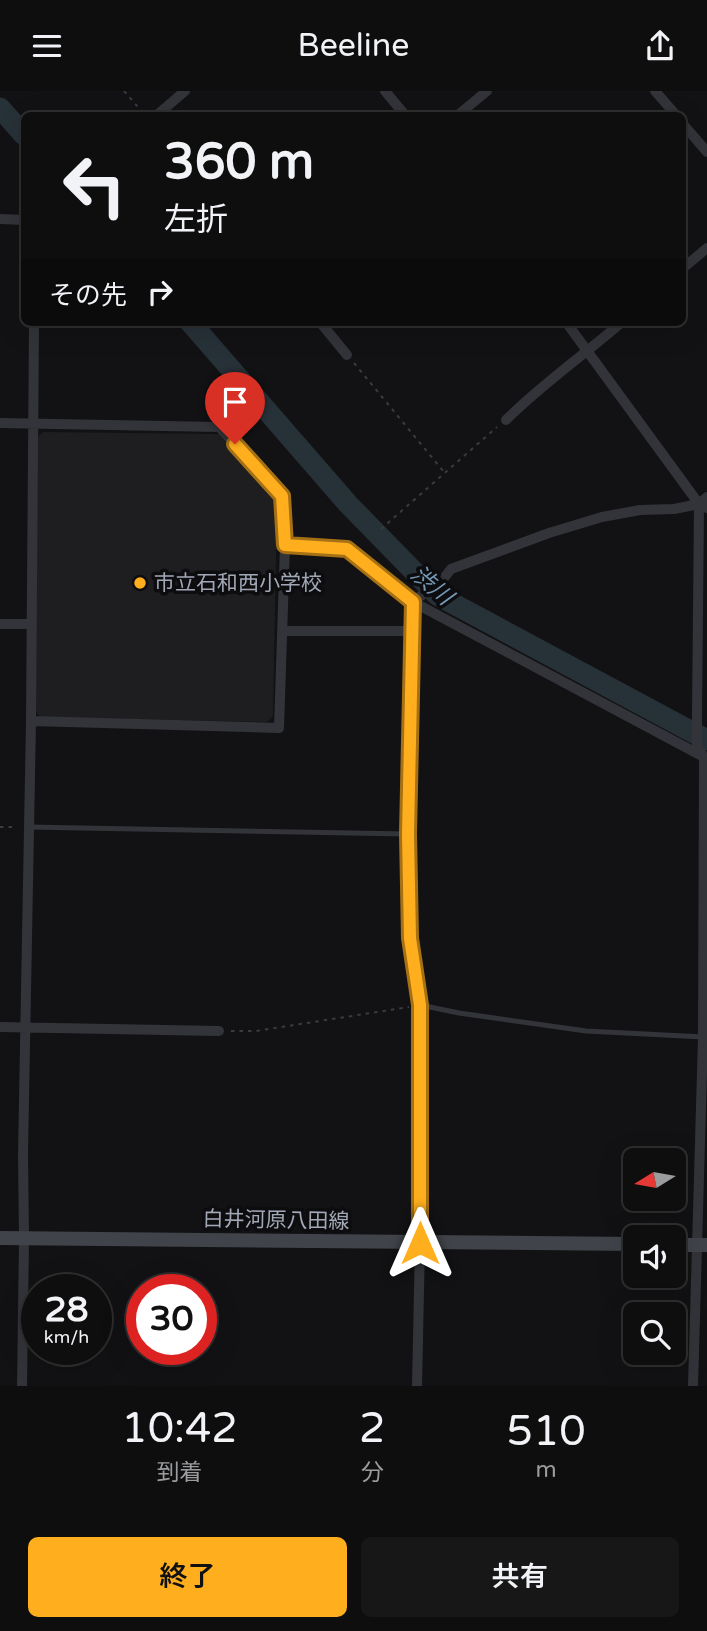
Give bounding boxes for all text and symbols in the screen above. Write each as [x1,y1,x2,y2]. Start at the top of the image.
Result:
icon: menu [28,27,66,65]
text: Beeline [298,27,409,65]
icon: share [641,27,679,65]
text: 360 m [164,133,314,192]
icon: left [49,140,140,231]
text: 左折 [164,201,228,239]
icon: right [141,273,179,311]
text: その先 [49,280,127,311]
pin [205,372,265,444]
icon: arrive [216,383,254,421]
water label: 渋川 [405,560,460,613]
place label: 市立石和西小学校 [154,571,322,596]
marker: 市立石和西小学校 [132,575,148,591]
north arrow [623,1148,686,1211]
map controls [623,1148,686,1365]
position arrow [383,1206,457,1280]
street label: 白井河原八田線 [202,1207,350,1234]
button: sound [623,1225,686,1288]
speed limit sign: 30 [126,1274,217,1365]
text: 28 [45,1289,88,1331]
button: search [623,1302,686,1365]
text: km/h [44,1326,89,1348]
text: 10:42 [121,1403,238,1454]
text: 2 [359,1403,385,1454]
text: 510 [507,1406,586,1457]
text: m [536,1456,557,1484]
text: 到着 [156,1459,202,1487]
text: 分 [361,1459,384,1487]
button: 終了 [28,1537,347,1617]
button: 共有 [361,1537,679,1617]

